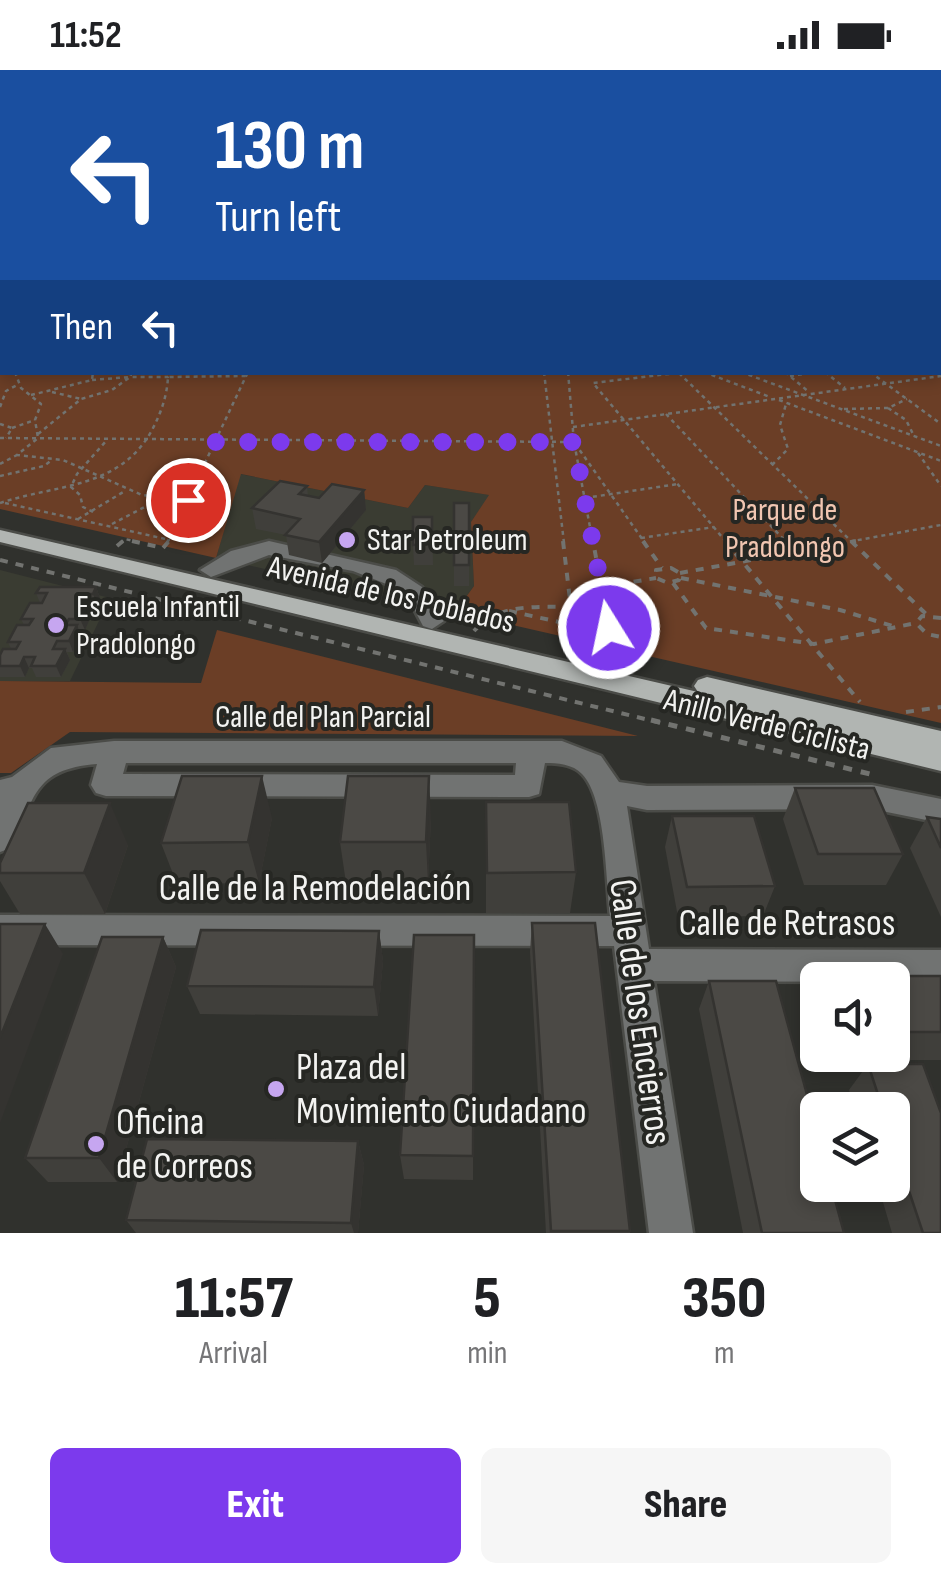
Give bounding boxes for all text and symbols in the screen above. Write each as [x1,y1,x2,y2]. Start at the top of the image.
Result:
text: 11:52 [50,13,122,58]
text: 130 m [215,105,364,189]
icon: left [50,110,180,240]
text: Turn left [215,190,341,245]
icon: left [133,300,188,355]
text: Then [50,305,113,350]
pin [146,458,231,543]
icon: arrive [161,473,216,528]
park label: Parque de Pradolongo [725,491,845,567]
place label: Star Petroleum [367,521,528,560]
marker: Star Petroleum [336,529,358,551]
street label: Avenida de los Poblados [263,547,518,642]
position arrow [557,576,661,680]
place label: Escuela Infantil Pradolongo [76,588,240,664]
marker: Escuela Infantil Pradolongo [45,614,67,636]
street label: Anillo Verde Ciclista [659,680,874,769]
street label: Calle del Plan Parcial [215,698,431,737]
street label: Calle de la Remodelación [159,866,471,911]
street label: Calle de los Encierros [599,876,681,1148]
street label: Calle de Retrasos [679,901,895,946]
map controls [800,962,910,1202]
button: sound [800,962,910,1072]
place label: Plaza del Movimiento Ciudadano [296,1045,587,1134]
marker: Plaza del Movimiento Ciudadano [265,1078,287,1100]
button: layers [800,1092,910,1202]
place label: Oficina de Correos [116,1100,253,1189]
marker: Oficina de Correos [85,1133,107,1155]
text: 11:57 [175,1263,293,1335]
text: 5 [474,1263,501,1335]
text: 350 [682,1263,766,1335]
text: Arrival [199,1334,268,1373]
text: min [467,1334,507,1373]
text: m [714,1334,734,1373]
button: Exit [50,1448,461,1563]
button: Share [481,1448,891,1563]

